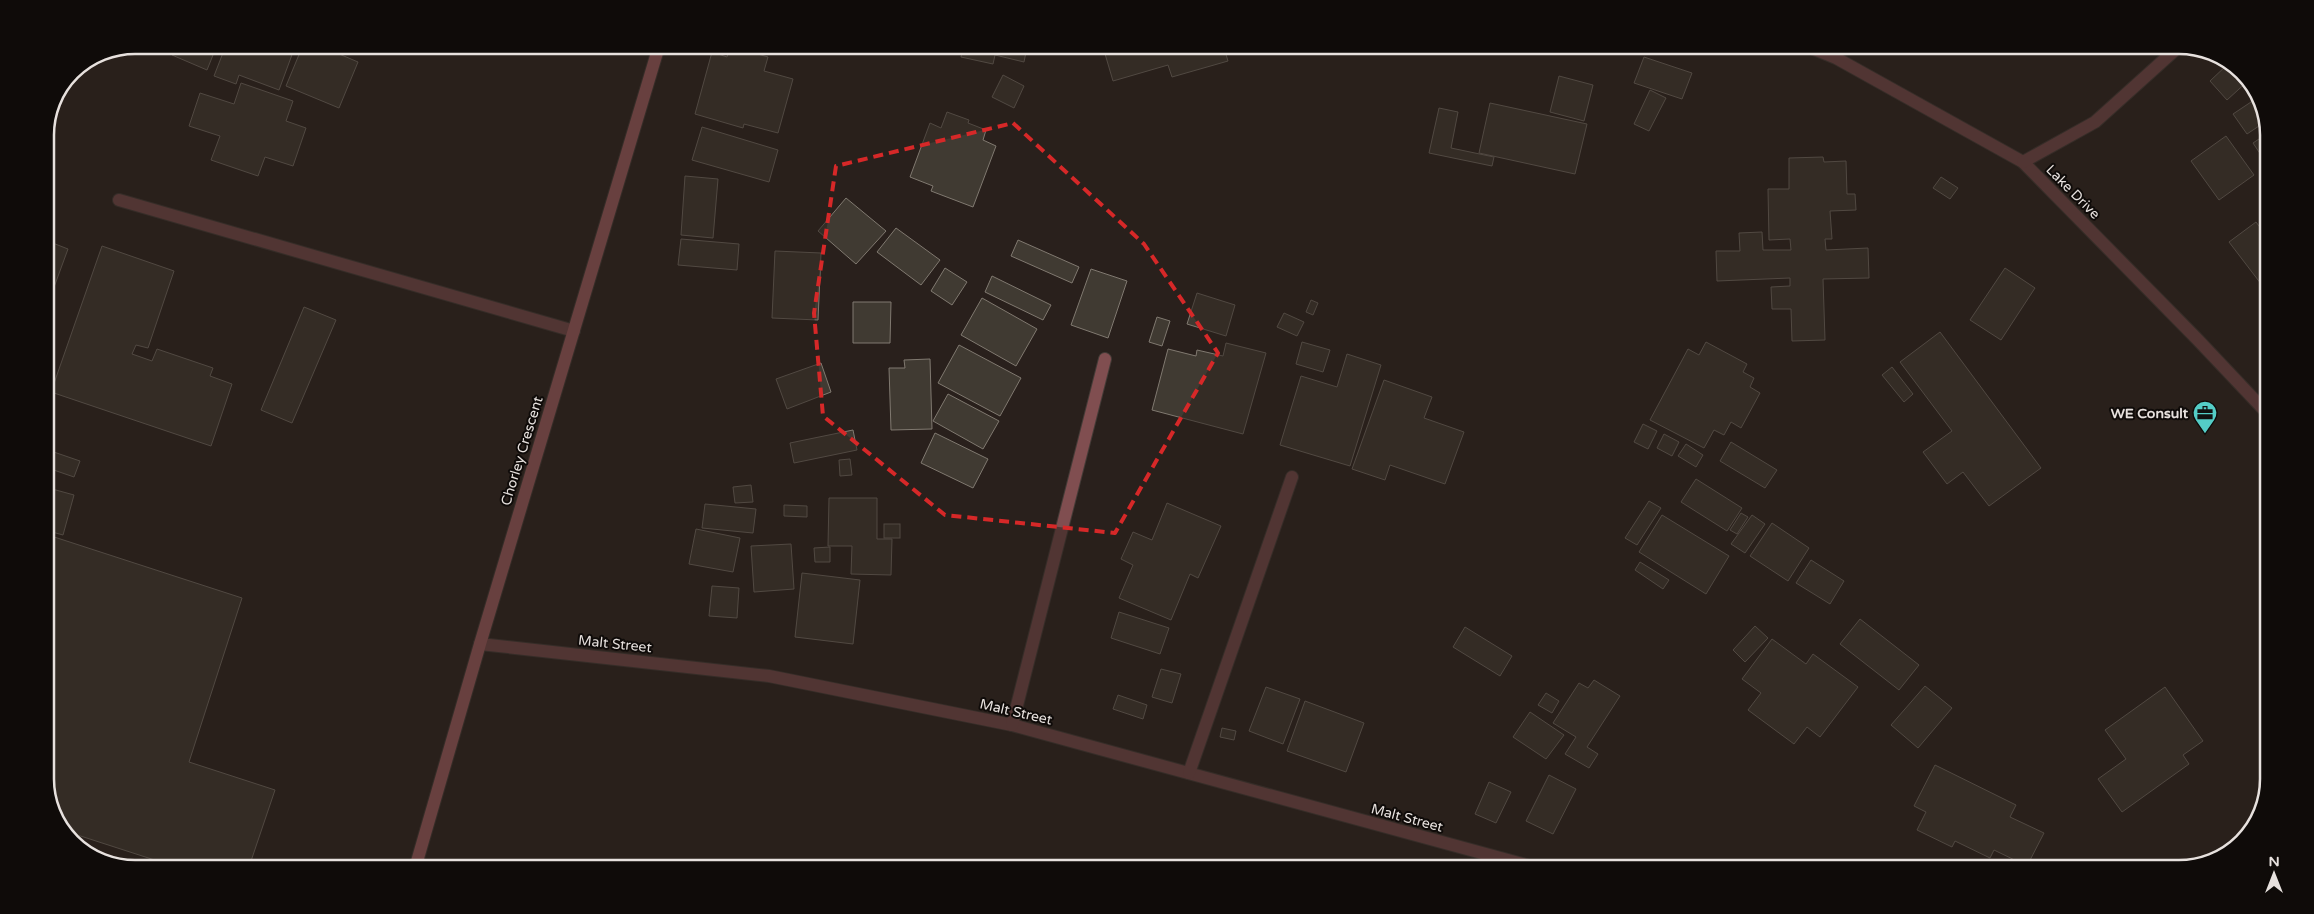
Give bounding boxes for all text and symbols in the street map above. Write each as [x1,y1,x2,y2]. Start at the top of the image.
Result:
street label: Lake Drive [2042,161,2104,223]
street label: Chorley Crescent [497,394,547,508]
office icon: WE Consult [2192,400,2218,434]
place label: WE Consult [2111,405,2189,422]
street label: Malt Street [577,632,653,656]
street label: Malt Street [978,695,1055,729]
street label: Malt Street [1369,800,1446,836]
north arrow [2249,849,2299,899]
text: N [2268,853,2280,870]

